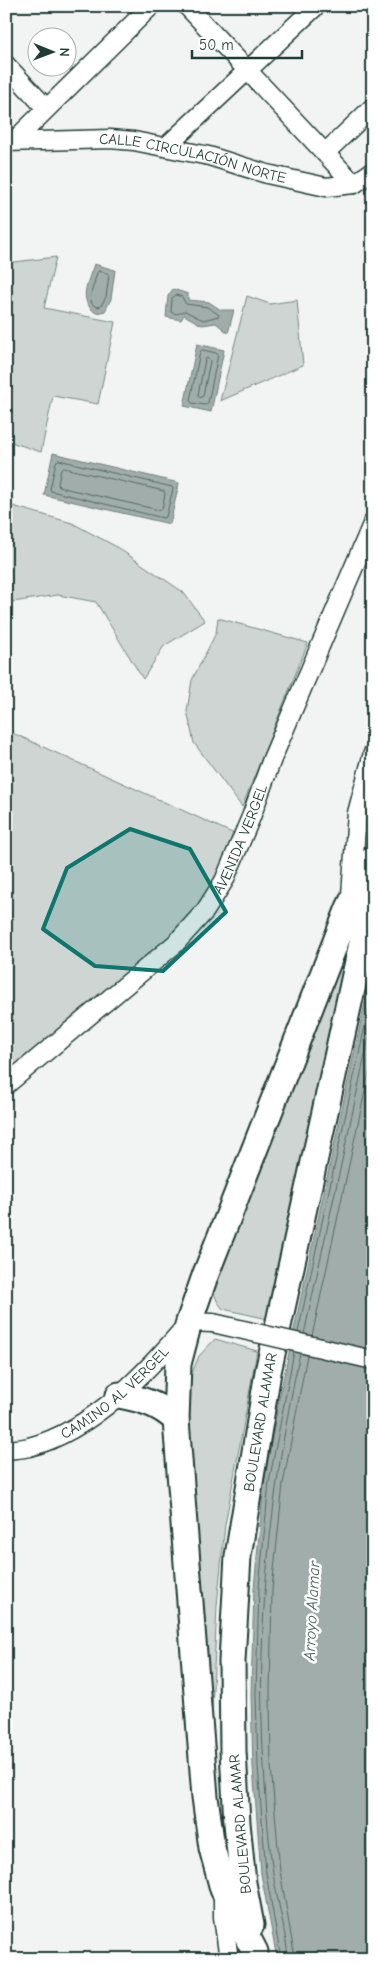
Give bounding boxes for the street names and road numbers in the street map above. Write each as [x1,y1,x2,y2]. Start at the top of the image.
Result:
street label: CALLE CIRCULACIÓN NORTE [99,130,288,187]
street label: AVENIDA VERGEL [209,781,271,898]
street label: CAMINO AL VERGEL [58,1342,173,1443]
street label: BOULEVARD ALAMAR [240,1351,281,1493]
street label: BOULEVARD ALAMAR [225,1753,255,1895]

